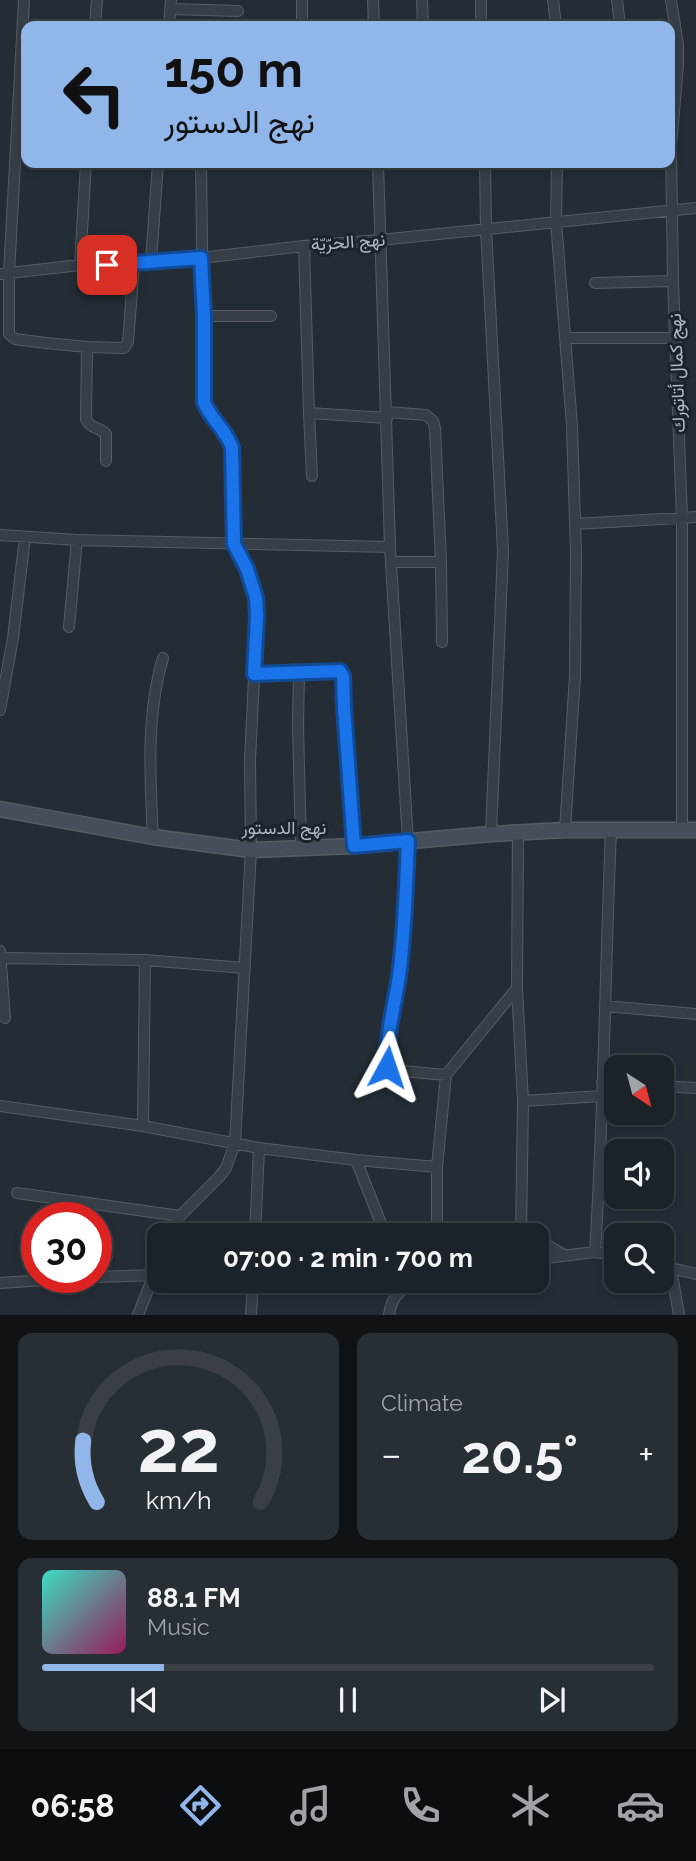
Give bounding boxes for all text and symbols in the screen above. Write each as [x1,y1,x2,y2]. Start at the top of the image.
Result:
text: 150 m [164,41,303,98]
icon: left [49,49,140,140]
text: نهج الدستور [164,103,315,140]
street label: نهج الحرّيّة [310,228,386,257]
pin [77,235,137,295]
icon: arrive [88,246,126,284]
street label: نهج كمال أتاتورك [664,313,691,433]
street label: نهج الدستور [241,817,326,840]
position arrow [350,1030,424,1104]
north arrow [604,1055,674,1125]
map controls [604,1055,674,1293]
button: sound [604,1139,674,1209]
speed limit sign: 30 [21,1202,112,1293]
button: search [604,1223,674,1293]
text: 07:00 · 2 min · 700 m [223,1243,473,1273]
text: Climate [381,1389,463,1416]
text: 22 [137,1405,220,1490]
text: 20.5° [462,1424,578,1485]
text: − [381,1432,401,1477]
text: + [638,1432,654,1477]
text: km/h [146,1485,211,1515]
text: 88.1 FM [147,1583,241,1613]
text: Music [147,1613,210,1640]
icon: previous [125,1681,163,1719]
icon: pause [329,1681,367,1719]
icon: next [533,1681,571,1719]
icon: directions [176,1781,225,1830]
icon: music [286,1781,335,1830]
icon: phone [396,1781,445,1830]
icon: climate [506,1781,555,1830]
icon: car [616,1781,665,1830]
text: 06:58 [31,1787,115,1824]

